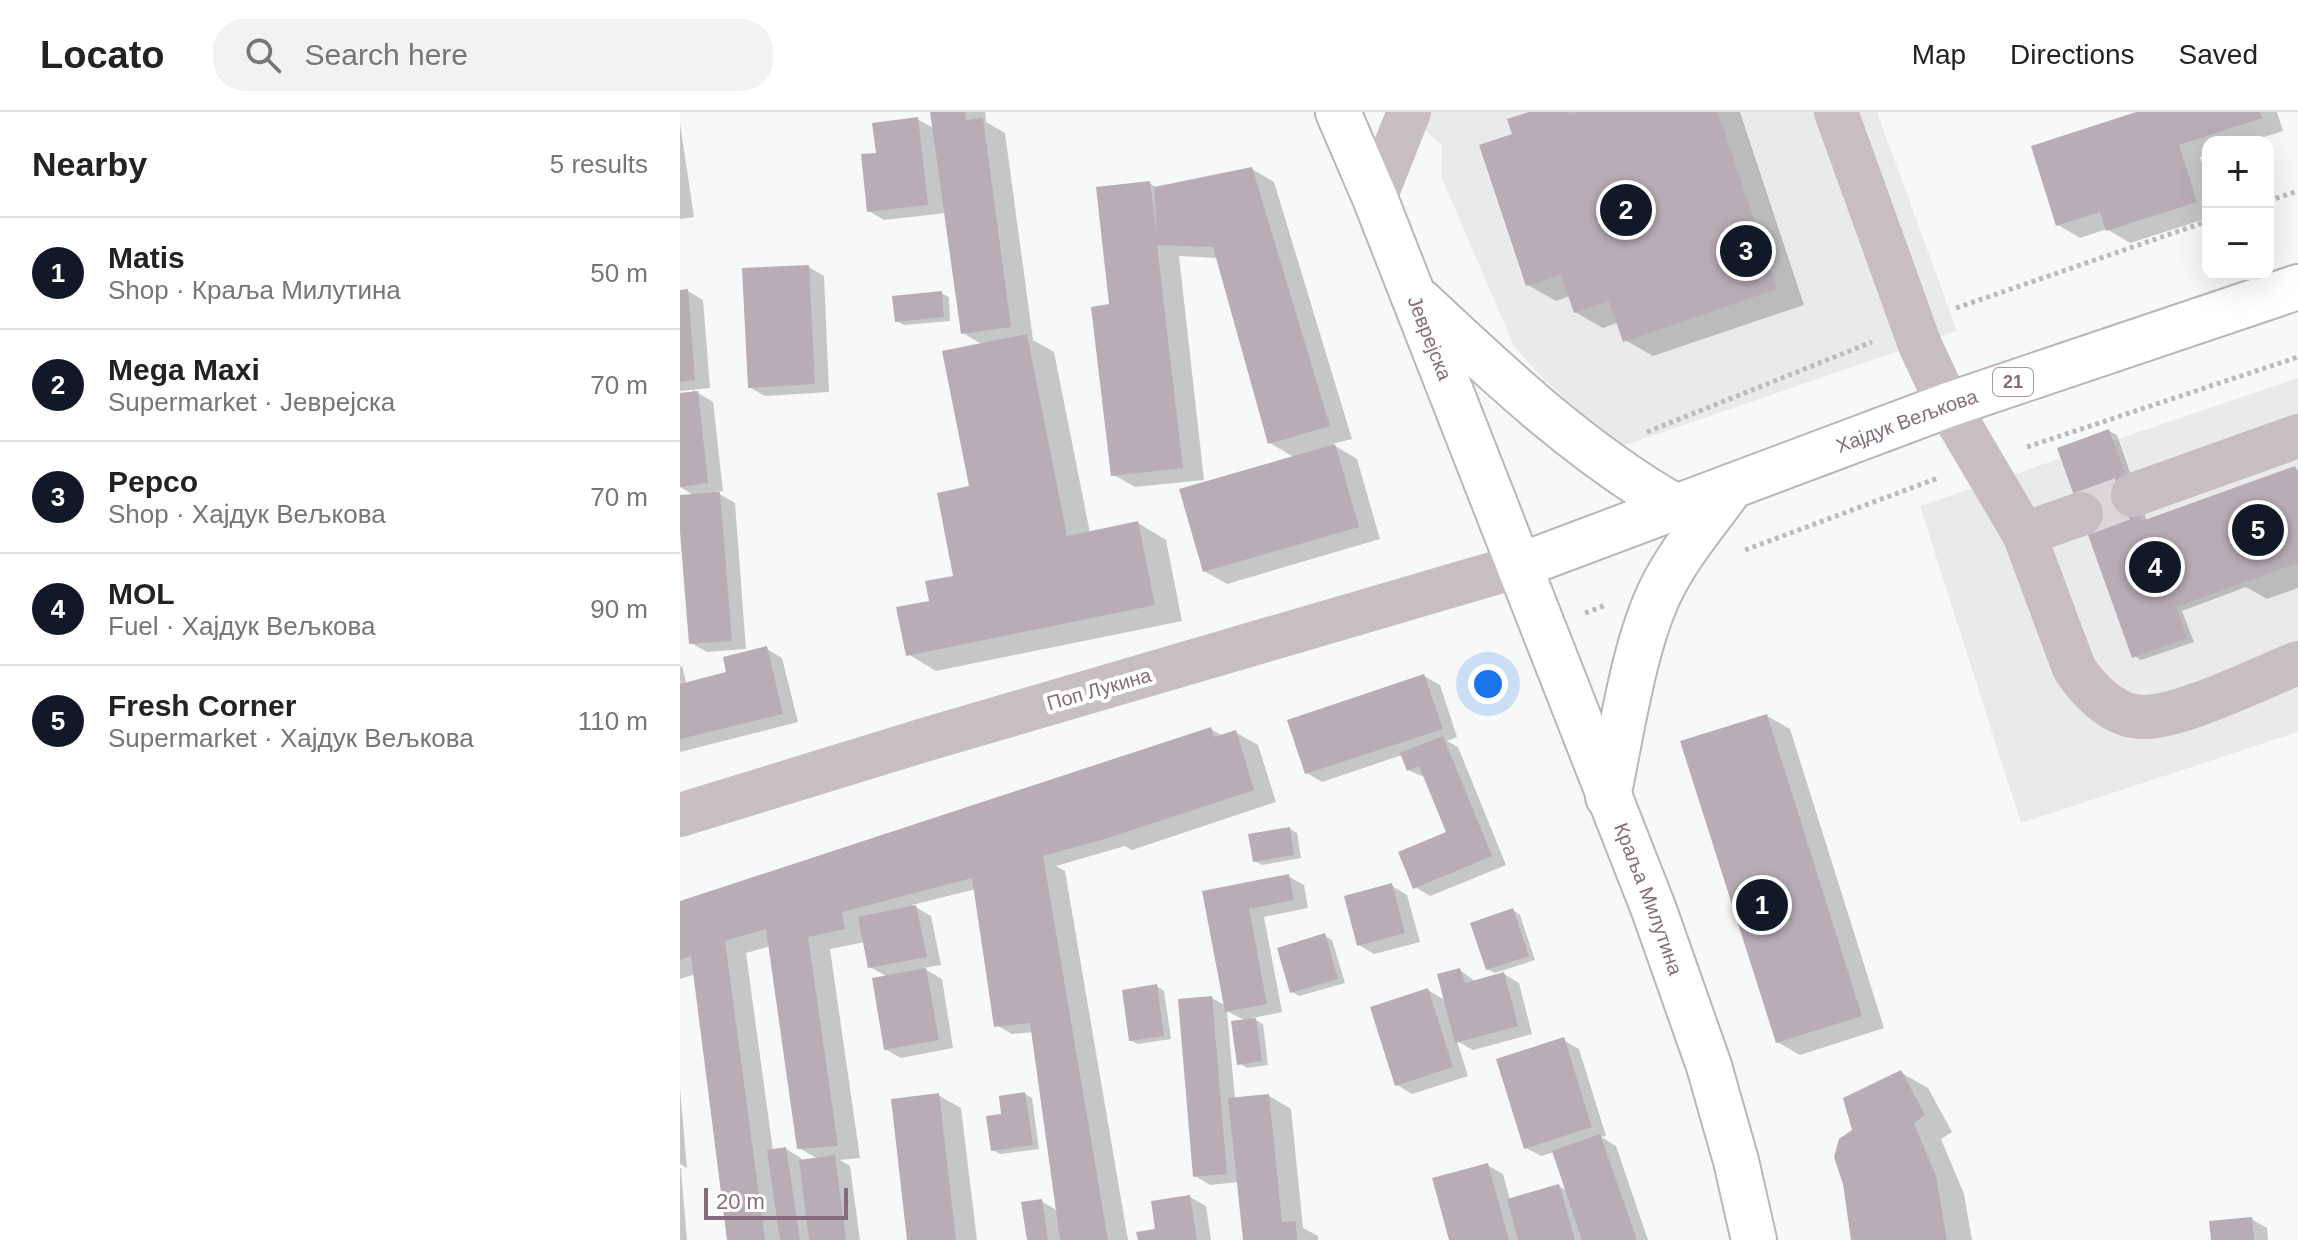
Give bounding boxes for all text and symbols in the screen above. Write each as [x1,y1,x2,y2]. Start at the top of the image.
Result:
search box [213,19,773,91]
icon: search [241,33,285,77]
text: Locato [40,34,165,76]
text: Search here [305,38,468,71]
text: Map [1912,39,1966,70]
text: Directions [2010,39,2135,70]
text: Saved [2179,39,2258,70]
map controls [2202,136,2274,280]
button: + [2202,136,2274,208]
text: Nearby [32,145,147,183]
text: 5 results [550,149,648,179]
pin: 2 [1600,180,1652,240]
button: − [2202,208,2274,280]
pin: 3 [1720,221,1772,281]
text: Matis [108,241,185,274]
text: 1 [51,258,65,288]
text: 50 m [590,258,648,288]
text: Shop · Краља Милутина [108,275,401,305]
street label: Јеврејска [1403,293,1457,384]
text: Mega Maxi [108,353,260,386]
road number: 21 [1993,368,2033,396]
text: 2 [51,370,65,400]
text: 70 m [590,370,648,400]
street label: Хајдук Вељкова [1833,385,1981,457]
text: Supermarket · Јеврејска [108,387,395,417]
text: Pepco [108,465,198,498]
text: 3 [51,482,65,512]
text: 70 m [590,482,648,512]
text: Shop · Хајдук Вељкова [108,499,386,529]
pin: 5 [2232,500,2284,560]
pin: 4 [2129,537,2181,597]
text: MOL [108,577,175,610]
text: 4 [51,594,65,624]
text: 90 m [590,594,648,624]
text: Fuel · Хајдук Вељкова [108,611,376,641]
street label: Поп Лукина [1044,663,1154,714]
your location [1468,664,1508,704]
text: Fresh Corner [108,689,296,722]
text: 5 [51,706,65,736]
text: 110 m [578,706,648,736]
text: Supermarket · Хајдук Вељкова [108,723,474,753]
street label: Краља Милутина [1610,820,1687,979]
pin: 1 [1736,875,1788,935]
scale bar [704,1184,848,1220]
text: 20 m [716,1189,765,1214]

